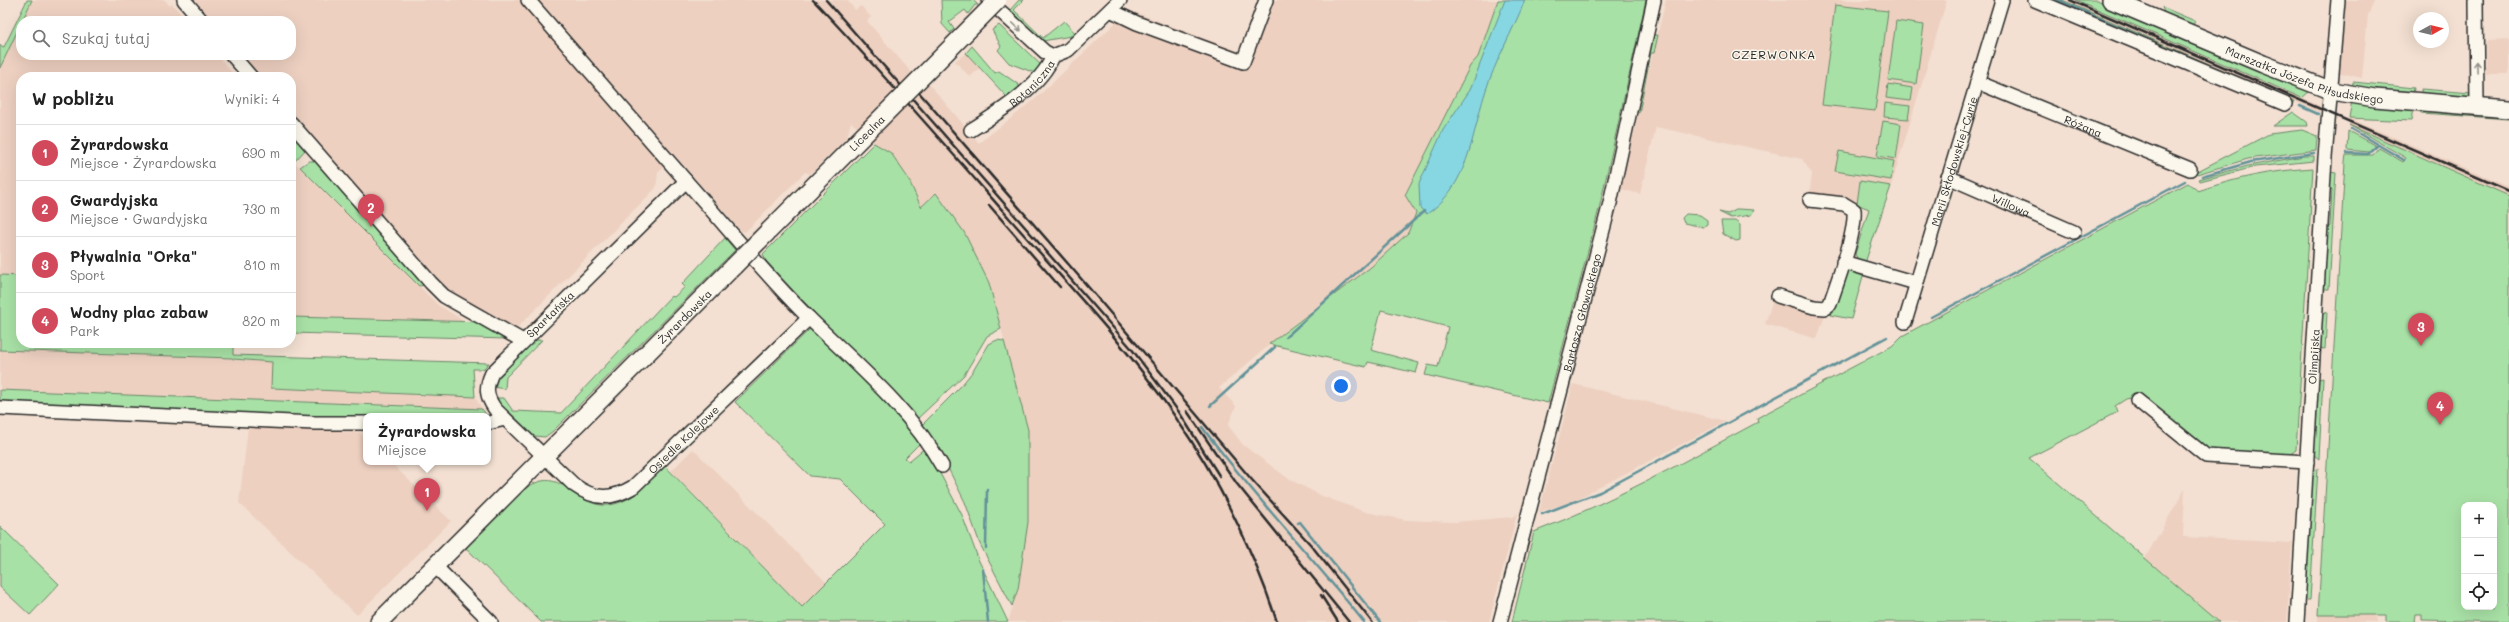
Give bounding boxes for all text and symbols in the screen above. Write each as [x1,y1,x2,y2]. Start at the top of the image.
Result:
north arrow [2413,12,2449,48]
search box [16,16,296,60]
one-way arrow [1012,22,1022,32]
icon: search [30,27,52,49]
text: Szukaj tutaj [62,28,150,48]
street label: Marszałka Józefa Piłsudskiego [2223,42,2384,106]
district label: CZERWONKA [1732,46,1816,62]
street label: Botaniczna [1005,57,1058,110]
one-way arrow [2473,61,2481,74]
text: W pobliżu [32,87,114,109]
text: Wyniki: 4 [224,90,280,107]
street label: Marii Skłodowskiej-Curie [1927,94,1980,228]
street label: Licealna [845,111,888,154]
street label: Różana [2062,111,2105,140]
text: Żyrardowska [70,134,169,154]
text: 1 [42,144,48,161]
text: 690 m [242,144,280,161]
text: Miejsce · Żyrardowska [70,154,217,171]
text: Gwardyjska [70,190,158,210]
street label: Willowa [1990,190,2033,220]
pin: 2 [358,194,384,227]
text: 2 [41,200,49,217]
text: 730 m [243,200,280,217]
text: Miejsce · Gwardyjska [70,210,208,227]
text: Pływalnia "Orka" [70,246,197,266]
street label: Bartosza Głowackiego [1559,251,1604,373]
text: 3 [41,256,49,273]
text: 810 m [244,256,280,273]
text: Sport [70,266,105,283]
street label: Żyrardowska [654,285,715,347]
street label: Spartańska [523,287,577,341]
text: Wodny plac zabaw [70,302,209,322]
text: 4 [41,312,49,329]
text: 820 m [242,312,280,329]
pin: 3 [2408,313,2434,346]
text: Park [70,322,99,339]
street label: Olimpijska [2304,328,2322,385]
your location [1331,376,1351,396]
pin: 4 [2427,392,2453,425]
street label: Osiedle Kolejowe [644,401,722,477]
popup [363,413,491,465]
text: Żyrardowska [378,421,476,441]
text: Miejsce [378,441,426,458]
pin: 1 [414,478,440,511]
map controls [2461,502,2497,610]
button: + [2461,502,2497,538]
button: − [2461,538,2497,574]
button: locate [2461,574,2497,610]

